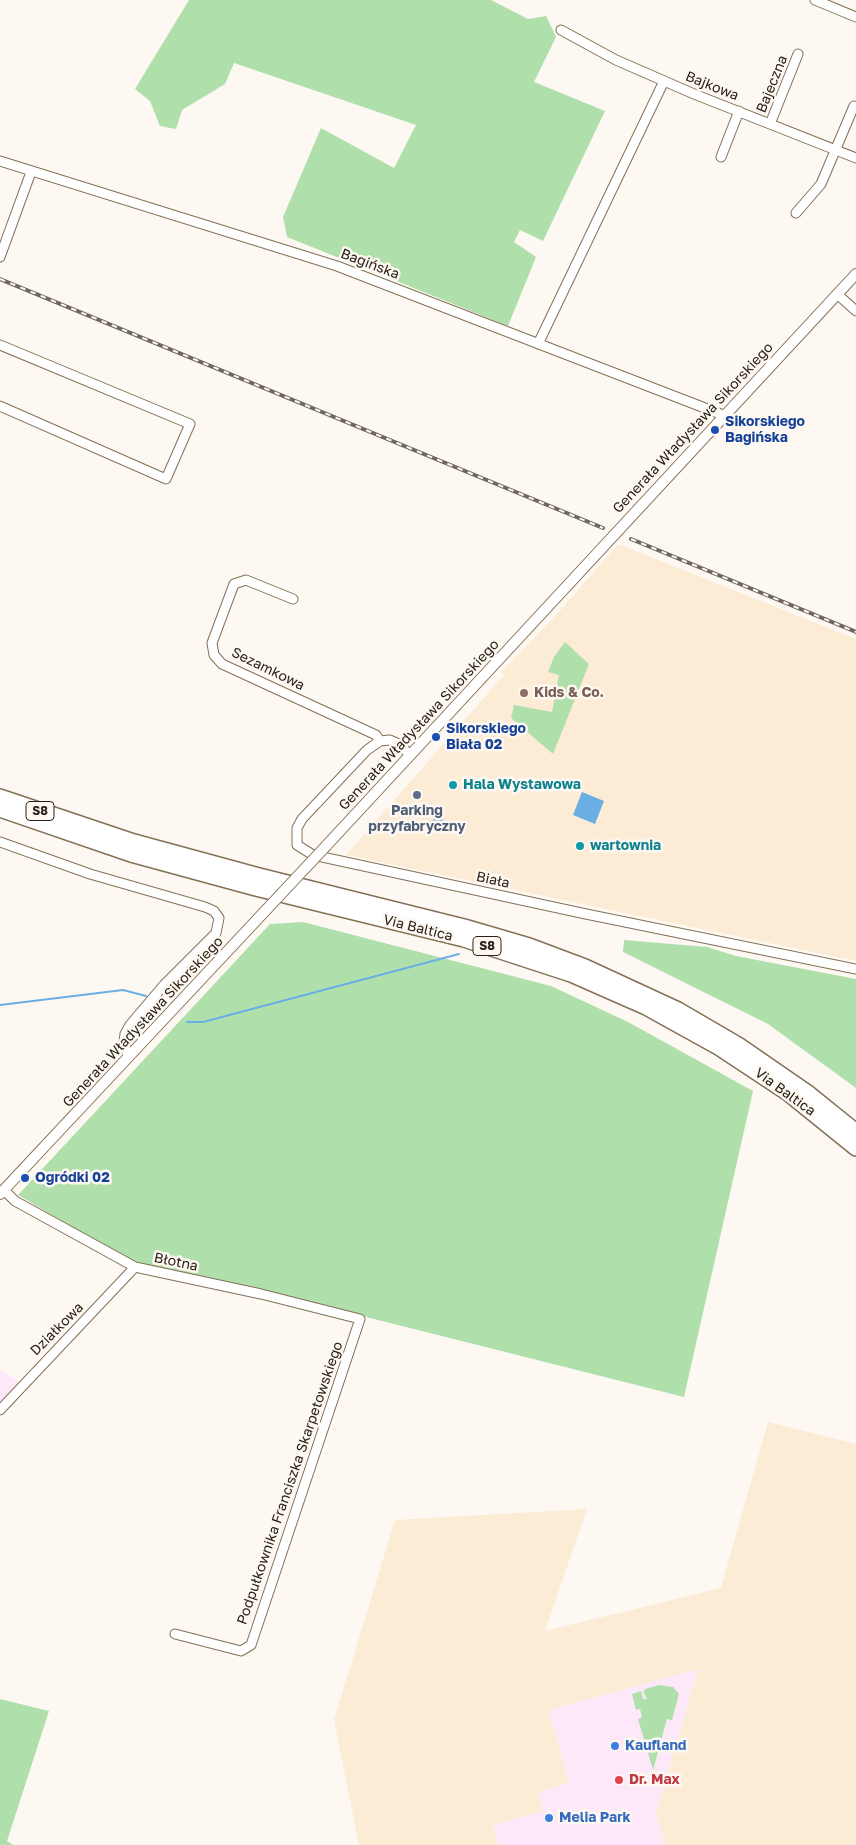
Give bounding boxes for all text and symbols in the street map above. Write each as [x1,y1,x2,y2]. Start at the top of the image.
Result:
street label: Bajeczna [753,53,791,115]
street label: Bajkowa [683,68,741,104]
street label: Bagińska [338,245,402,283]
street label: Generała Władysława Sikorskiego [609,339,777,517]
place label: Sikorskiego Bagińska [725,414,805,447]
marker: Sikorskiego Bagińska [709,424,721,436]
street label: Generała Władysława Sikorskiego [335,636,503,814]
street label: Sezamkowa [229,644,307,694]
place label: Kids & Co. [534,685,604,701]
marker: Kids & Co. [518,687,530,699]
place label: Sikorskiego Biała 02 [446,721,526,754]
marker: Sikorskiego Biała 02 [430,731,442,743]
place label: Hala Wystawowa [463,777,581,793]
marker: Hala Wystawowa [447,779,459,791]
marker: Parking przyfabryczny [411,789,423,801]
road number: S8 [26,801,54,820]
place label: Parking przyfabryczny [368,803,466,836]
place label: wartownia [590,838,661,854]
marker: wartownia [574,840,586,852]
street label: Biała [475,868,511,892]
street label: Via Baltica [382,911,454,945]
street label: Generała Władysława Sikorskiego [59,933,227,1111]
road number: S8 [473,936,501,956]
street label: Via Baltica [751,1064,819,1120]
place label: Ogródki 02 [35,1170,110,1186]
marker: Ogródki 02 [19,1172,31,1184]
street label: Błotna [152,1249,200,1275]
street label: Działkowa [27,1299,87,1359]
street label: Podpułkownika Franciszka Skarpetowskiego [234,1339,346,1627]
place label: Kaufland [625,1738,686,1754]
marker: Kaufland [609,1740,621,1752]
place label: Dr. Max [629,1772,680,1788]
marker: Dr. Max [613,1774,625,1786]
place label: Melia Park [559,1810,631,1826]
marker: Melia Park [543,1812,555,1824]

